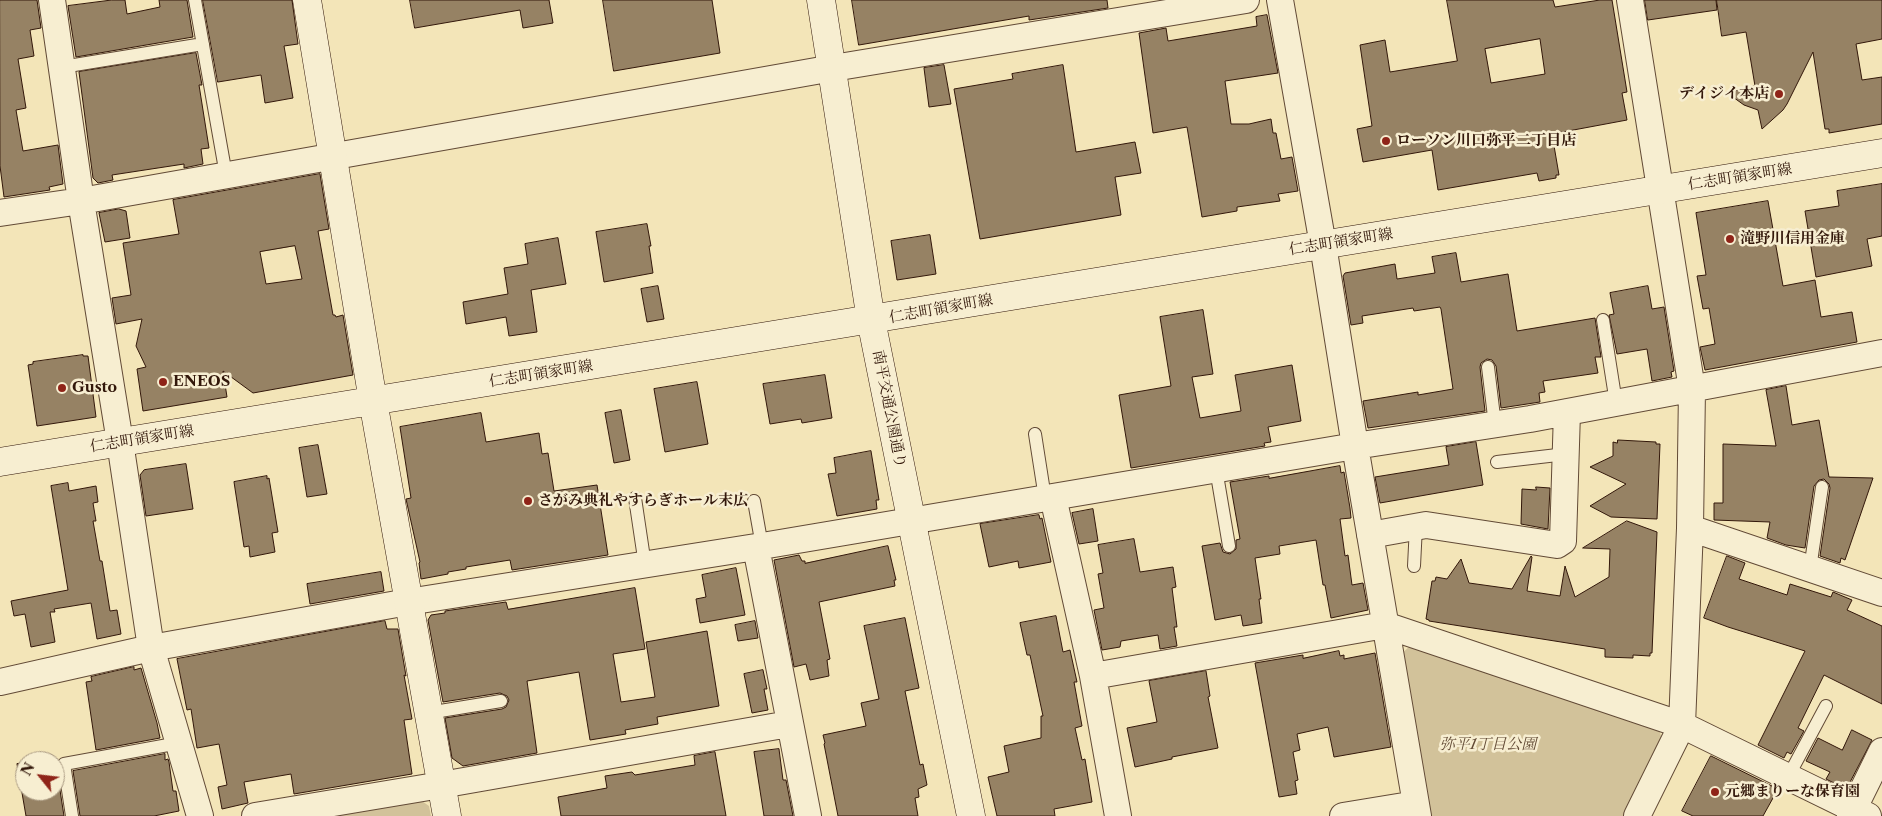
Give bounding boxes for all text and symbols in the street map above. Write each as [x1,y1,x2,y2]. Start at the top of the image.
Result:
place label: デイジイ本店 [1679,85,1769,103]
marker: デイジイ本店 [1773,88,1785,100]
place label: ローソン川口弥平二丁目店 [1396,132,1576,150]
marker: ローソン川口弥平二丁目店 [1380,135,1392,147]
street label: 仁志町領家町線 [1687,160,1793,194]
street label: 仁志町領家町線 [1288,225,1394,259]
place label: 滝野川信用金庫 [1740,230,1845,248]
marker: 滝野川信用金庫 [1724,233,1736,245]
street label: 仁志町領家町線 [888,291,994,327]
street label: 南平交通公園通り [869,348,909,470]
street label: 仁志町領家町線 [488,357,594,391]
place label: ENEOS [173,373,230,391]
marker: ENEOS [157,376,169,388]
place label: Gusto [72,379,117,397]
marker: Gusto [56,382,68,394]
street label: 仁志町領家町線 [89,422,195,456]
place label: さがみ典礼やすらぎホール末広 [538,492,748,510]
marker: さがみ典礼やすらぎホール末広 [522,495,534,507]
park label: 弥平1丁目公園 [1440,736,1536,754]
north arrow [15,751,65,801]
text: N [17,760,39,779]
place label: 元郷まりーな保育園 [1725,783,1860,801]
marker: 元郷まりーな保育園 [1709,786,1721,798]

